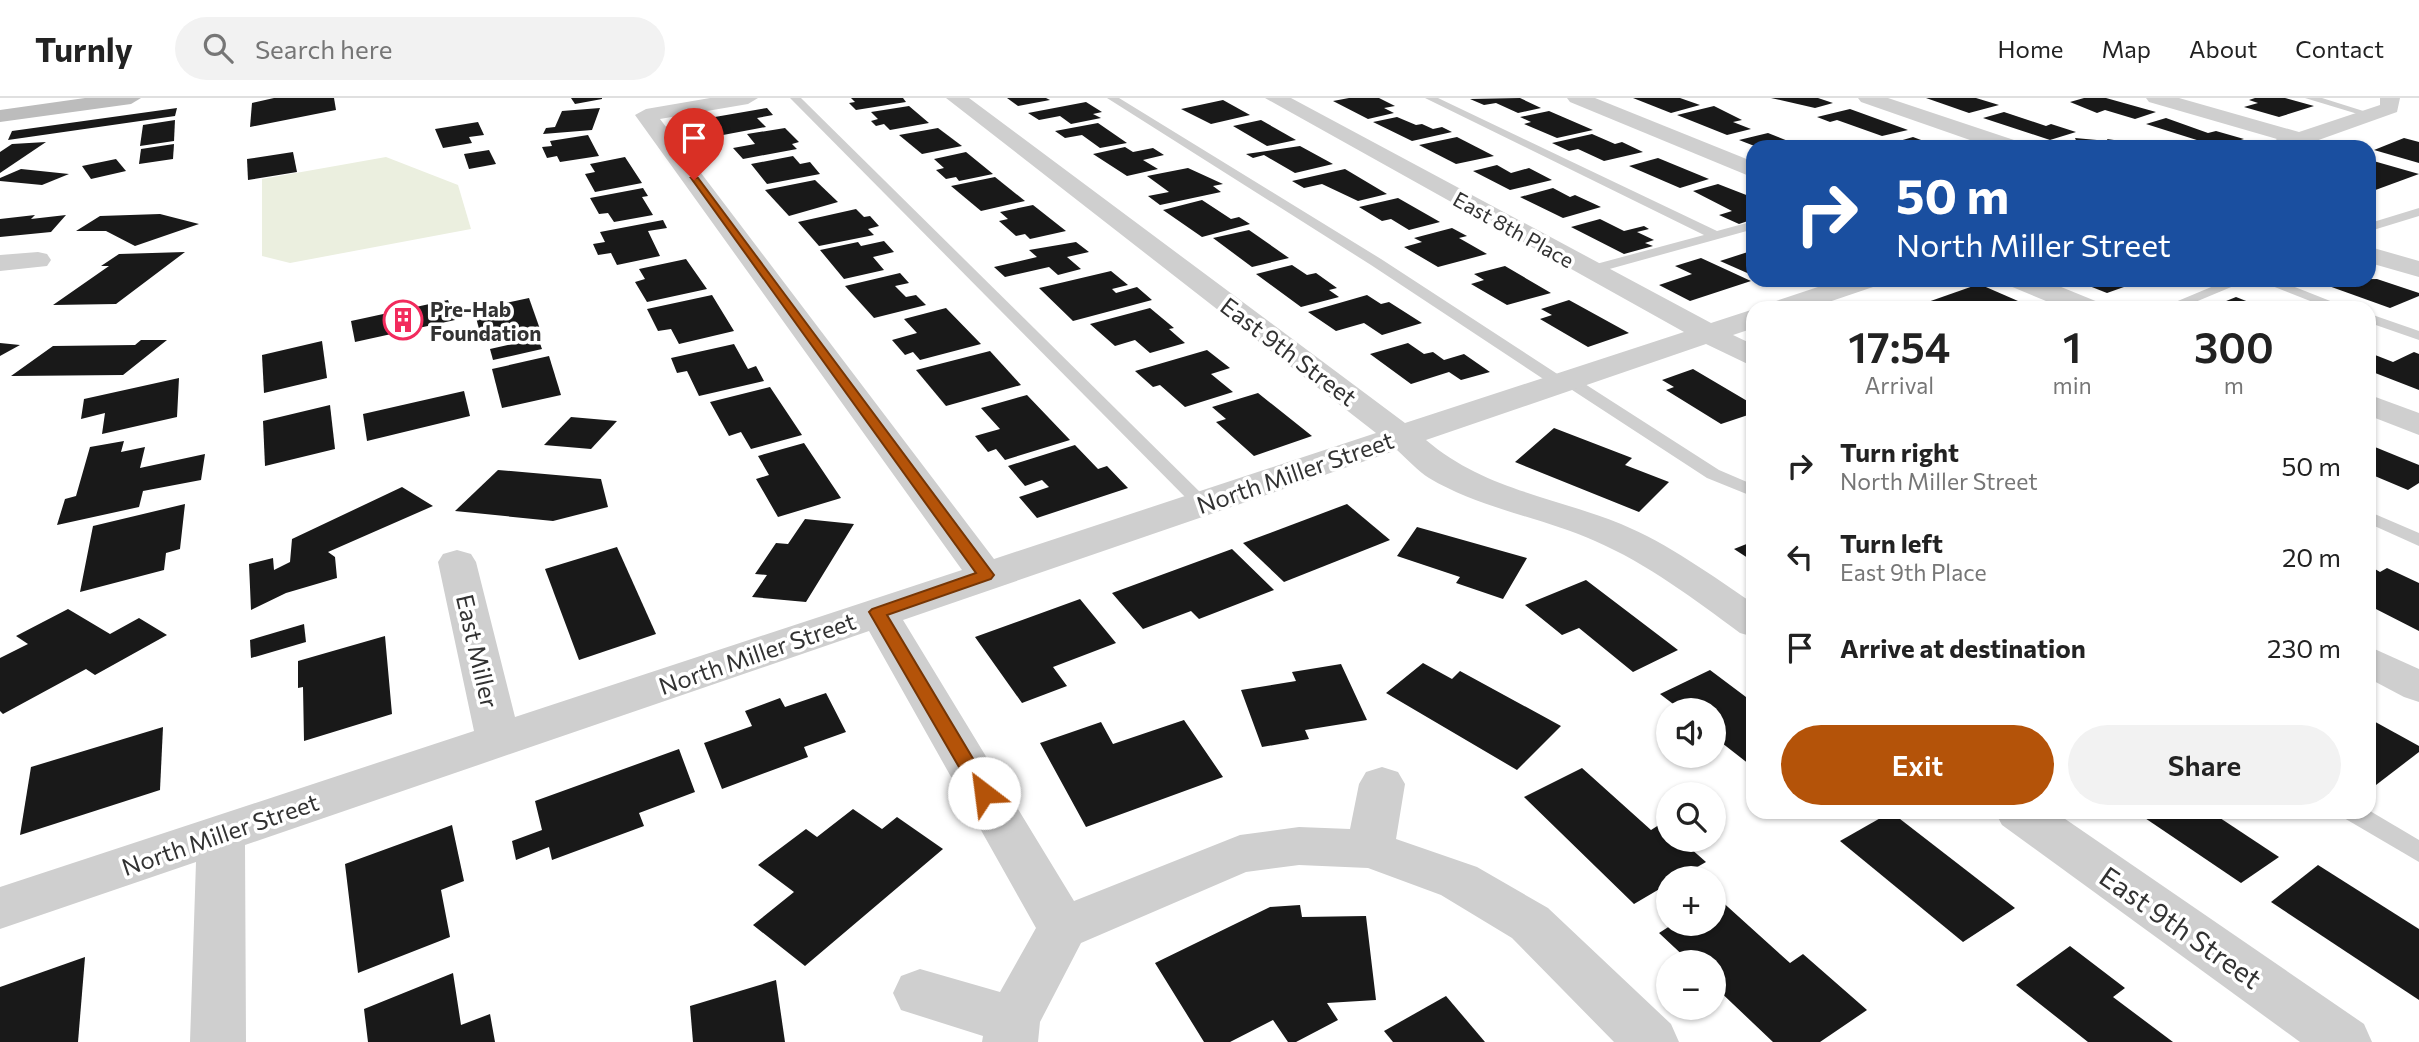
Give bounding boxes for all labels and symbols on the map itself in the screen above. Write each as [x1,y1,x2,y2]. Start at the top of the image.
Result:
pin [664,108,724,180]
street label: East 8th Place [1449,186,1579,272]
street label: East 9th Street [1215,290,1363,412]
place label: Pre-Hab Foundation [430,296,541,345]
building icon: Pre-Hab Foundation [382,299,424,341]
street label: North Miller Street [1193,425,1397,519]
street label: East Miller [451,591,505,711]
street label: North Miller Street [655,606,859,700]
position arrow [947,756,1021,830]
street label: North Miller Street [118,787,322,881]
street label: East 9th Street [2094,859,2268,995]

